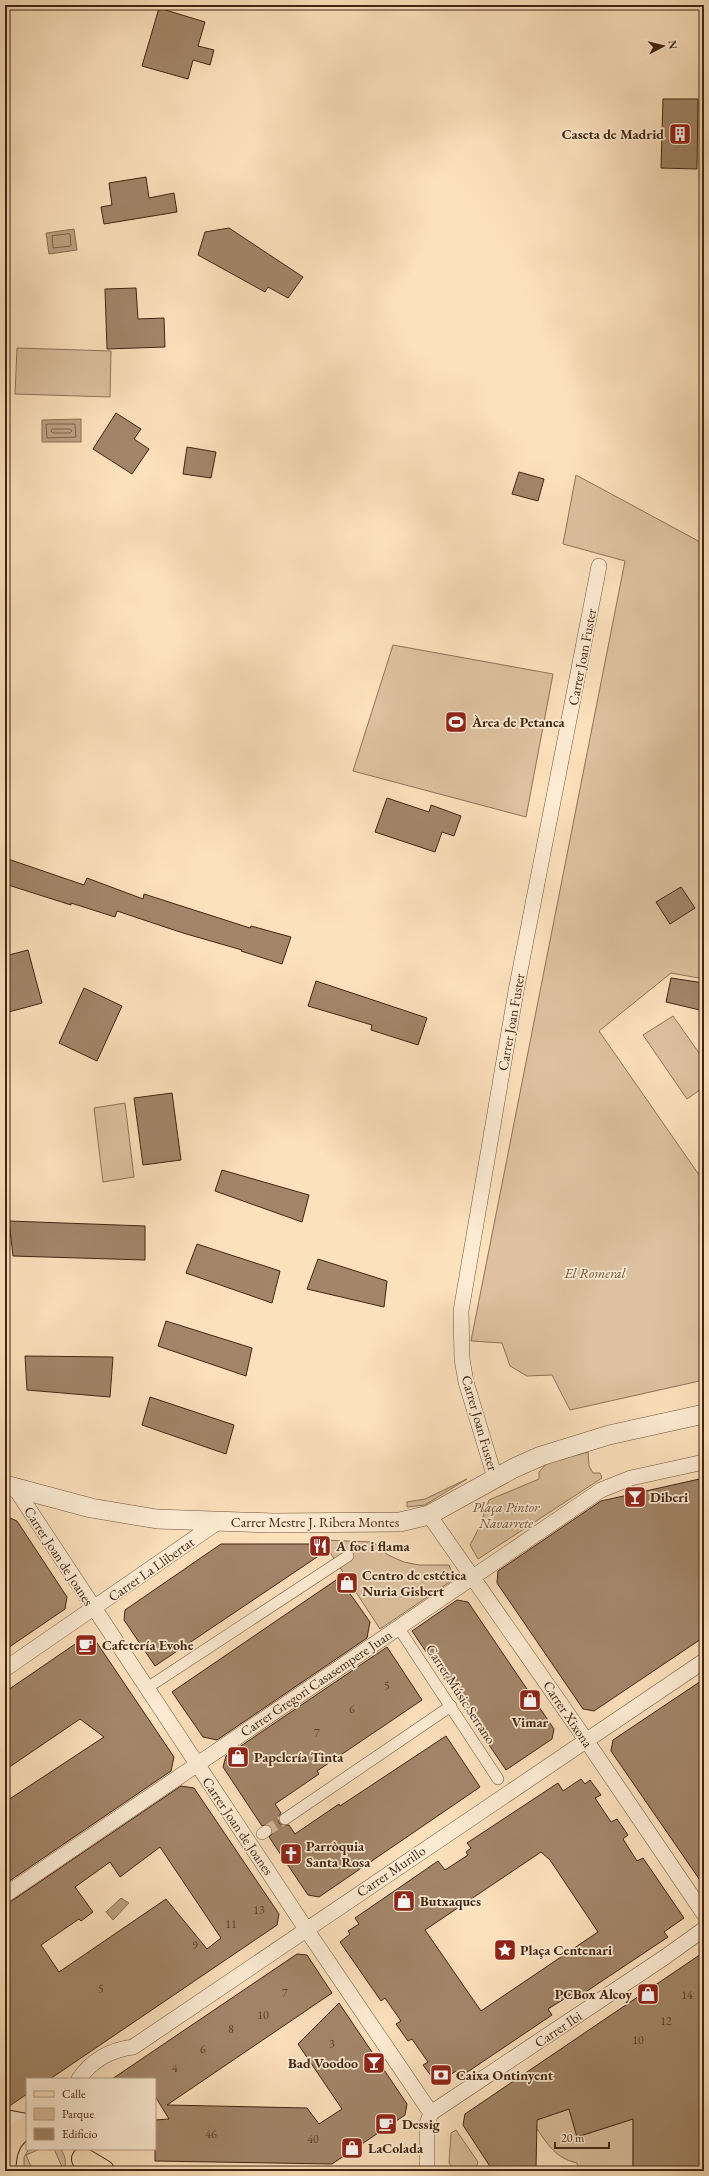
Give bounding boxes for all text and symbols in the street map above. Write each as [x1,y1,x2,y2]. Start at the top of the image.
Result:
north arrow [643,26,683,66]
text: N [665,40,680,50]
building icon: Caseta de Madrid [667,121,693,147]
place label: Caseta de Madrid [562,125,664,143]
street label: Carrer Joan Fuster [564,607,600,707]
sports icon: Àrea de Petanca [443,709,469,735]
place label: Àrea de Petanca [471,713,565,731]
street label: Carrer Joan Fuster [494,972,528,1072]
park label: El Romeral [564,1264,626,1282]
street label: Carrer Joan Fuster [458,1373,502,1473]
bar icon: Diberi [622,1484,648,1510]
place label: Diberi [650,1488,688,1506]
park label: Plaça Pintor Navarrete [473,1498,540,1532]
street label: Carrer Joan de Joanes [20,1503,98,1609]
street label: Carrer Mestre J. Ribera Montes [231,1513,400,1531]
street label: Carrer La Llibertat [104,1532,198,1605]
restaurant icon: A foc i flama [307,1533,333,1559]
place label: A foc i flama [335,1537,411,1555]
place label: Centro de estética Nuria Gisbert [362,1566,467,1600]
shop icon: Centro de estética Nuria Gisbert [334,1570,360,1596]
street label: Carrer Gregori Casasempere Juan [237,1625,396,1741]
cafe icon: Cafetería Evohe [73,1632,99,1658]
place label: Cafetería Evohe [102,1636,194,1654]
street label: Carrer Músic Serrano [422,1641,500,1747]
house number: 5 [384,1677,390,1693]
street label: Carrer Xixona [539,1677,597,1751]
shop icon: Vimar [517,1687,543,1713]
house number: 6 [349,1701,355,1717]
place label: Vimar [512,1713,549,1731]
house number: 7 [314,1725,320,1741]
shop icon: Papelería Tinta [225,1744,251,1770]
place label: Papelería Tinta [254,1748,344,1766]
street label: Carrer Joan de Joanes [198,1773,278,1879]
place label: Parròquia Santa Rosa [306,1837,371,1871]
church icon: Parròquia Santa Rosa [278,1841,304,1867]
street label: Carrer Murillo [353,1841,429,1901]
shop icon: Butxaques [391,1888,417,1914]
place label: Butxaques [420,1892,481,1910]
house number: 13 [253,1902,265,1918]
house number: 11 [225,1916,237,1932]
house number: 9 [192,1937,198,1953]
place icon: Plaça Centenari [492,1937,518,1963]
place label: Plaça Centenari [520,1941,612,1959]
house number: 5 [98,1980,104,1996]
shop icon: PCBox Alcoy [635,1981,661,2007]
house number: 7 [282,1985,288,2001]
place label: PCBox Alcoy [555,1985,632,2003]
house number: 14 [681,1987,693,2003]
street label: Carrer Ibi [531,2006,586,2051]
house number: 10 [257,2007,269,2023]
house number: 12 [660,2013,672,2029]
house number: 8 [228,2021,234,2037]
house number: 10 [632,2032,644,2048]
house number: 3 [329,2036,335,2052]
house number: 6 [200,2041,206,2057]
bar icon: Bad Voodoo [361,2050,387,2076]
place label: Bad Voodoo [288,2054,358,2072]
house number: 4 [172,2060,178,2076]
bank icon: Caixa Ontinyent [428,2062,454,2088]
place label: Caixa Ontinyent [456,2066,554,2084]
legend [26,2078,156,2150]
text: Calle [62,2086,86,2102]
text: Parque [62,2106,94,2122]
cafe icon: Dessig [373,2111,399,2137]
place label: Dessig [402,2115,441,2133]
scale bar [555,2124,609,2150]
text: Edificio [62,2126,98,2142]
house number: 46 [205,2126,217,2142]
text: 20 m [561,2130,585,2146]
house number: 40 [307,2131,319,2147]
shop icon: LaColada [339,2135,365,2161]
place label: LaColada [368,2139,424,2157]

